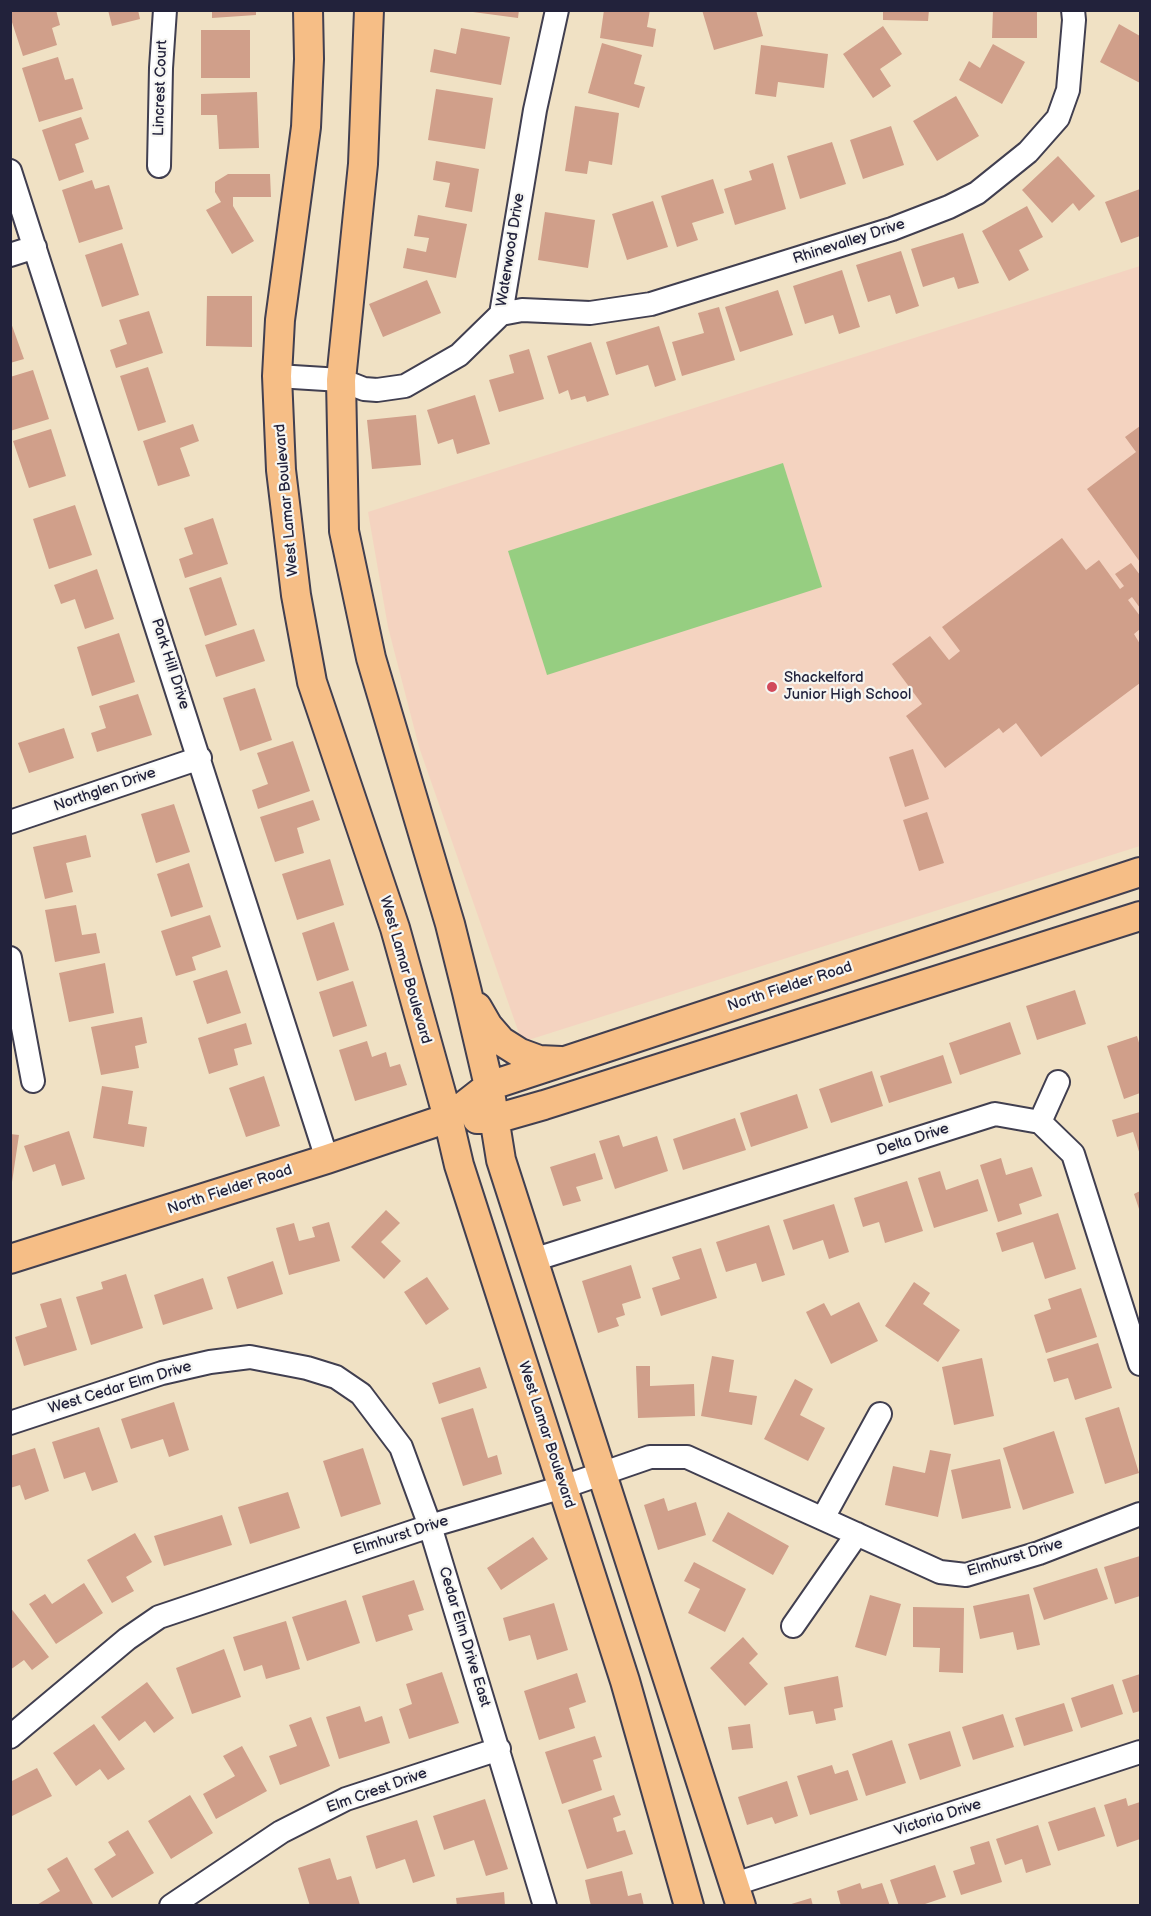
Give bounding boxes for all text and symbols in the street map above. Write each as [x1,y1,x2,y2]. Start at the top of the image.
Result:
street label: Lincrest Court [150,40,172,136]
street label: Waterwood Drive [493,192,529,308]
street label: Rhinevalley Drive [791,215,907,269]
street label: West Lamar Boulevard [271,423,303,577]
street label: Park Hill Drive [147,616,193,712]
place label: Shackelford Junior High School [784,669,911,704]
marker: Shackelford Junior High School [765,680,779,694]
street label: Northglen Drive [52,764,158,816]
street label: West Lamar Boulevard [375,894,435,1046]
street label: North Fielder Road [725,958,855,1016]
street label: Delta Drive [875,1120,951,1160]
street label: North Fielder Road [165,1161,295,1219]
street label: West Cedar Elm Drive [46,1358,194,1418]
street label: West Lamar Boulevard [514,1359,578,1511]
street label: Elmhurst Drive [351,1512,451,1560]
street label: Elmhurst Drive [965,1535,1065,1581]
street label: Cedar Elm Drive East [434,1565,494,1709]
street label: Elm Crest Drive [324,1764,430,1818]
street label: Victoria Drive [892,1796,984,1840]

